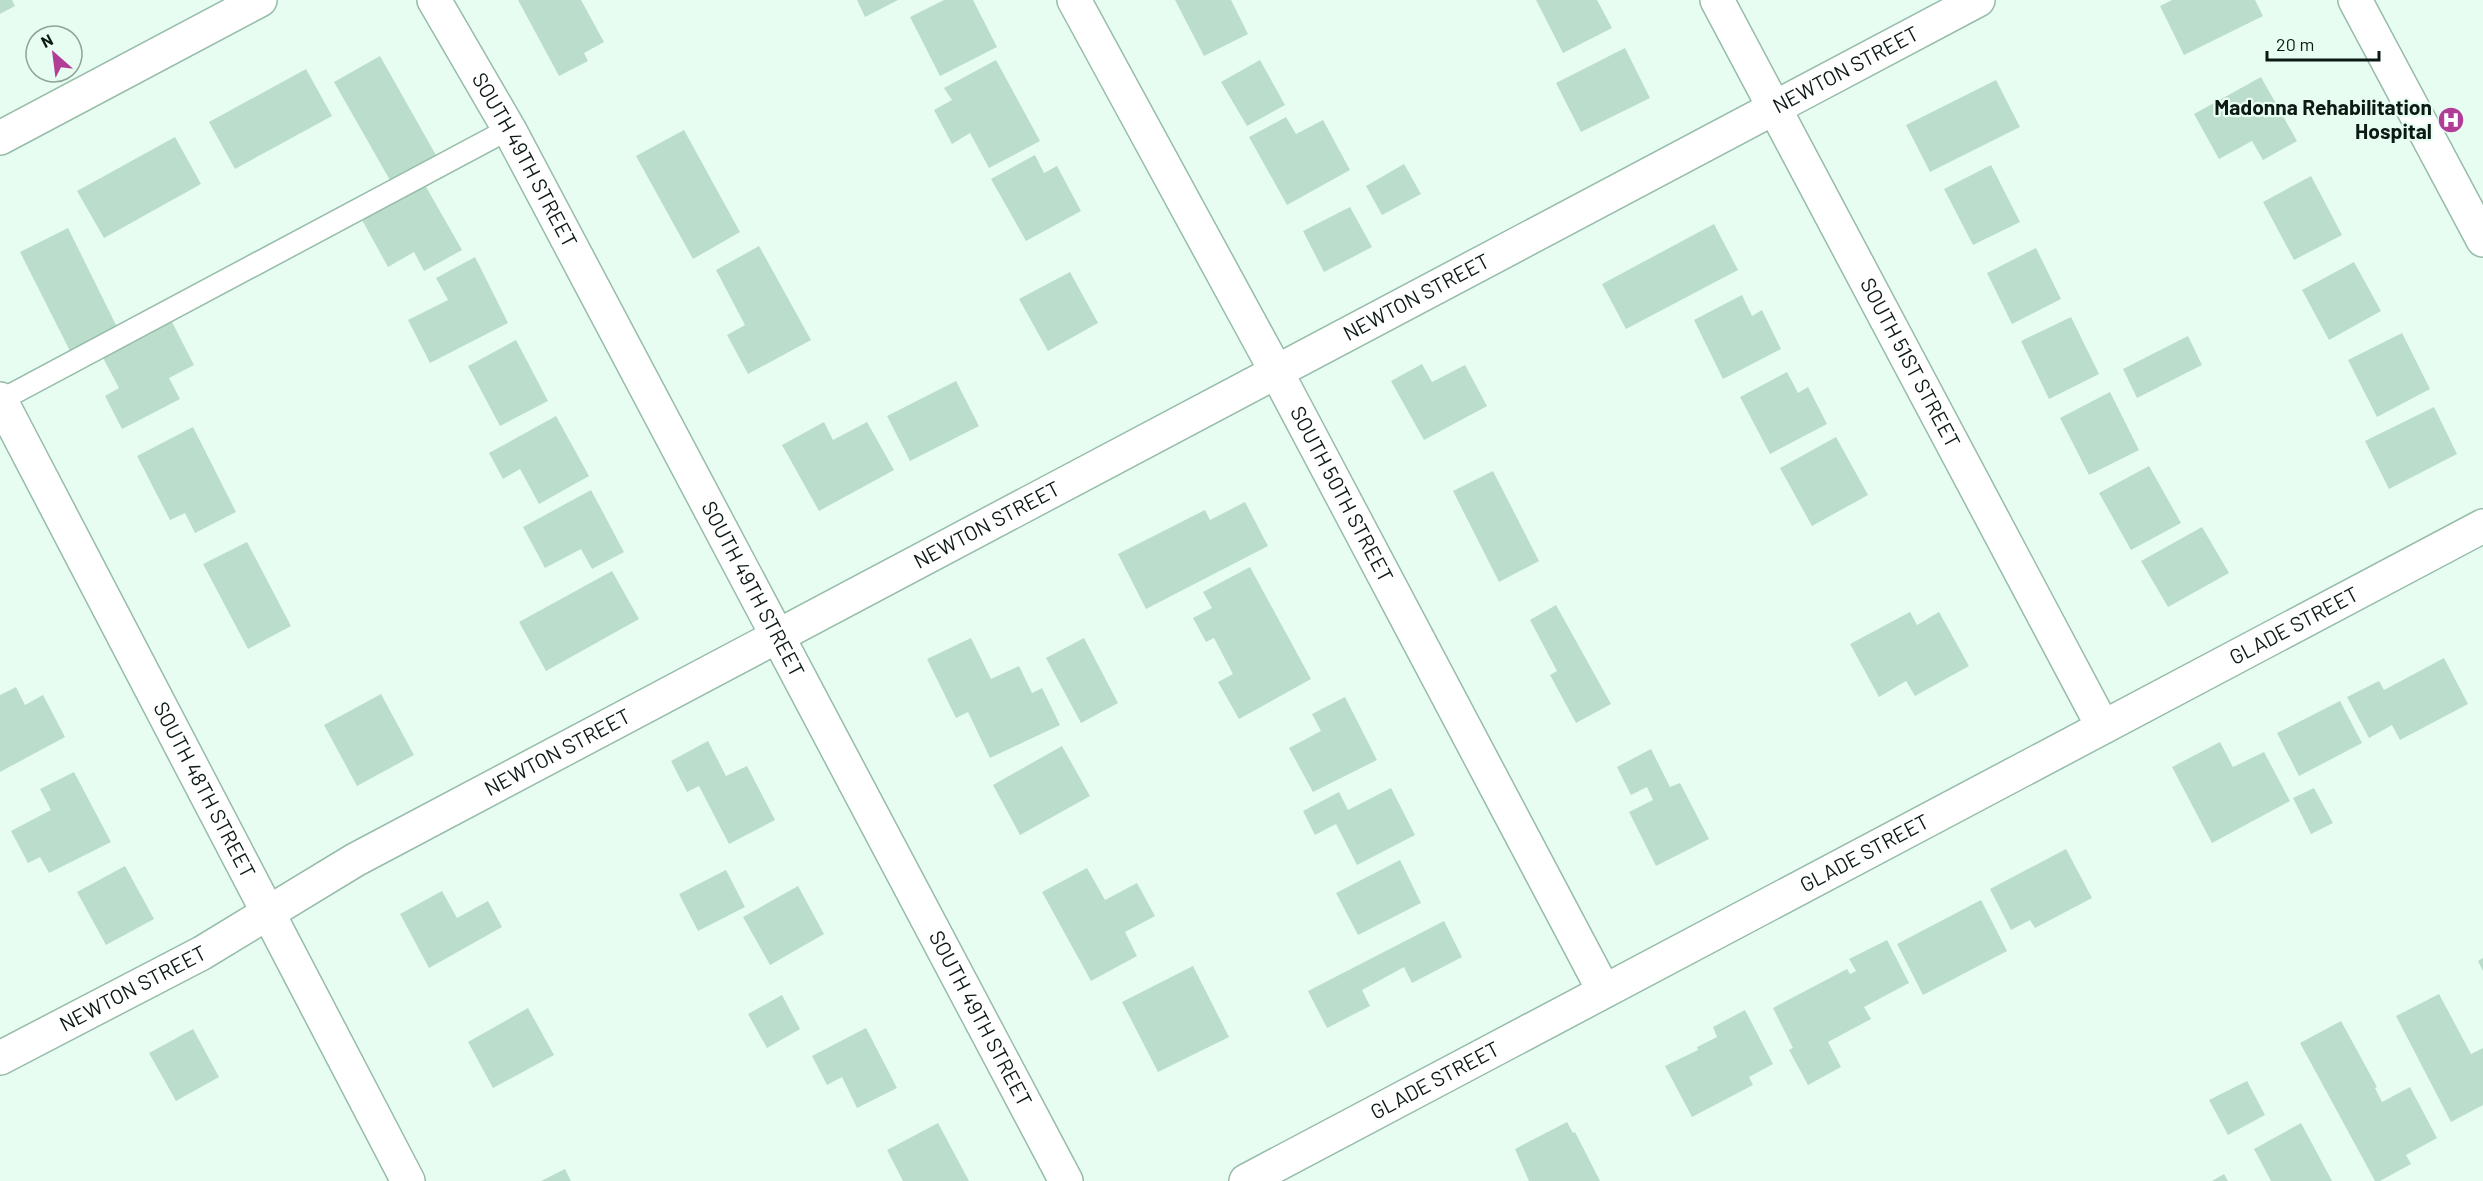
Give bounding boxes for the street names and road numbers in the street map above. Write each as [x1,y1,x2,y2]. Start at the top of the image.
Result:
street label: NEWTON STREET [1768,20,1923,118]
street label: SOUTH 49TH STREET [468,68,583,251]
street label: NEWTON STREET [1338,247,1493,345]
street label: SOUTH 51ST STREET [1856,273,1966,451]
street label: SOUTH 50TH STREET [1286,401,1399,586]
street label: NEWTON STREET [909,475,1064,573]
street label: SOUTH 49TH STREET [697,496,811,681]
street label: GLADE STREET [2225,580,2362,669]
street label: SOUTH 48TH STREET [149,697,262,882]
street label: NEWTON STREET [480,702,634,800]
street label: GLADE STREET [1795,808,1933,896]
street label: SOUTH 49TH STREET [925,926,1038,1110]
street label: NEWTON STREET [55,939,210,1036]
street label: GLADE STREET [1366,1035,1503,1124]

